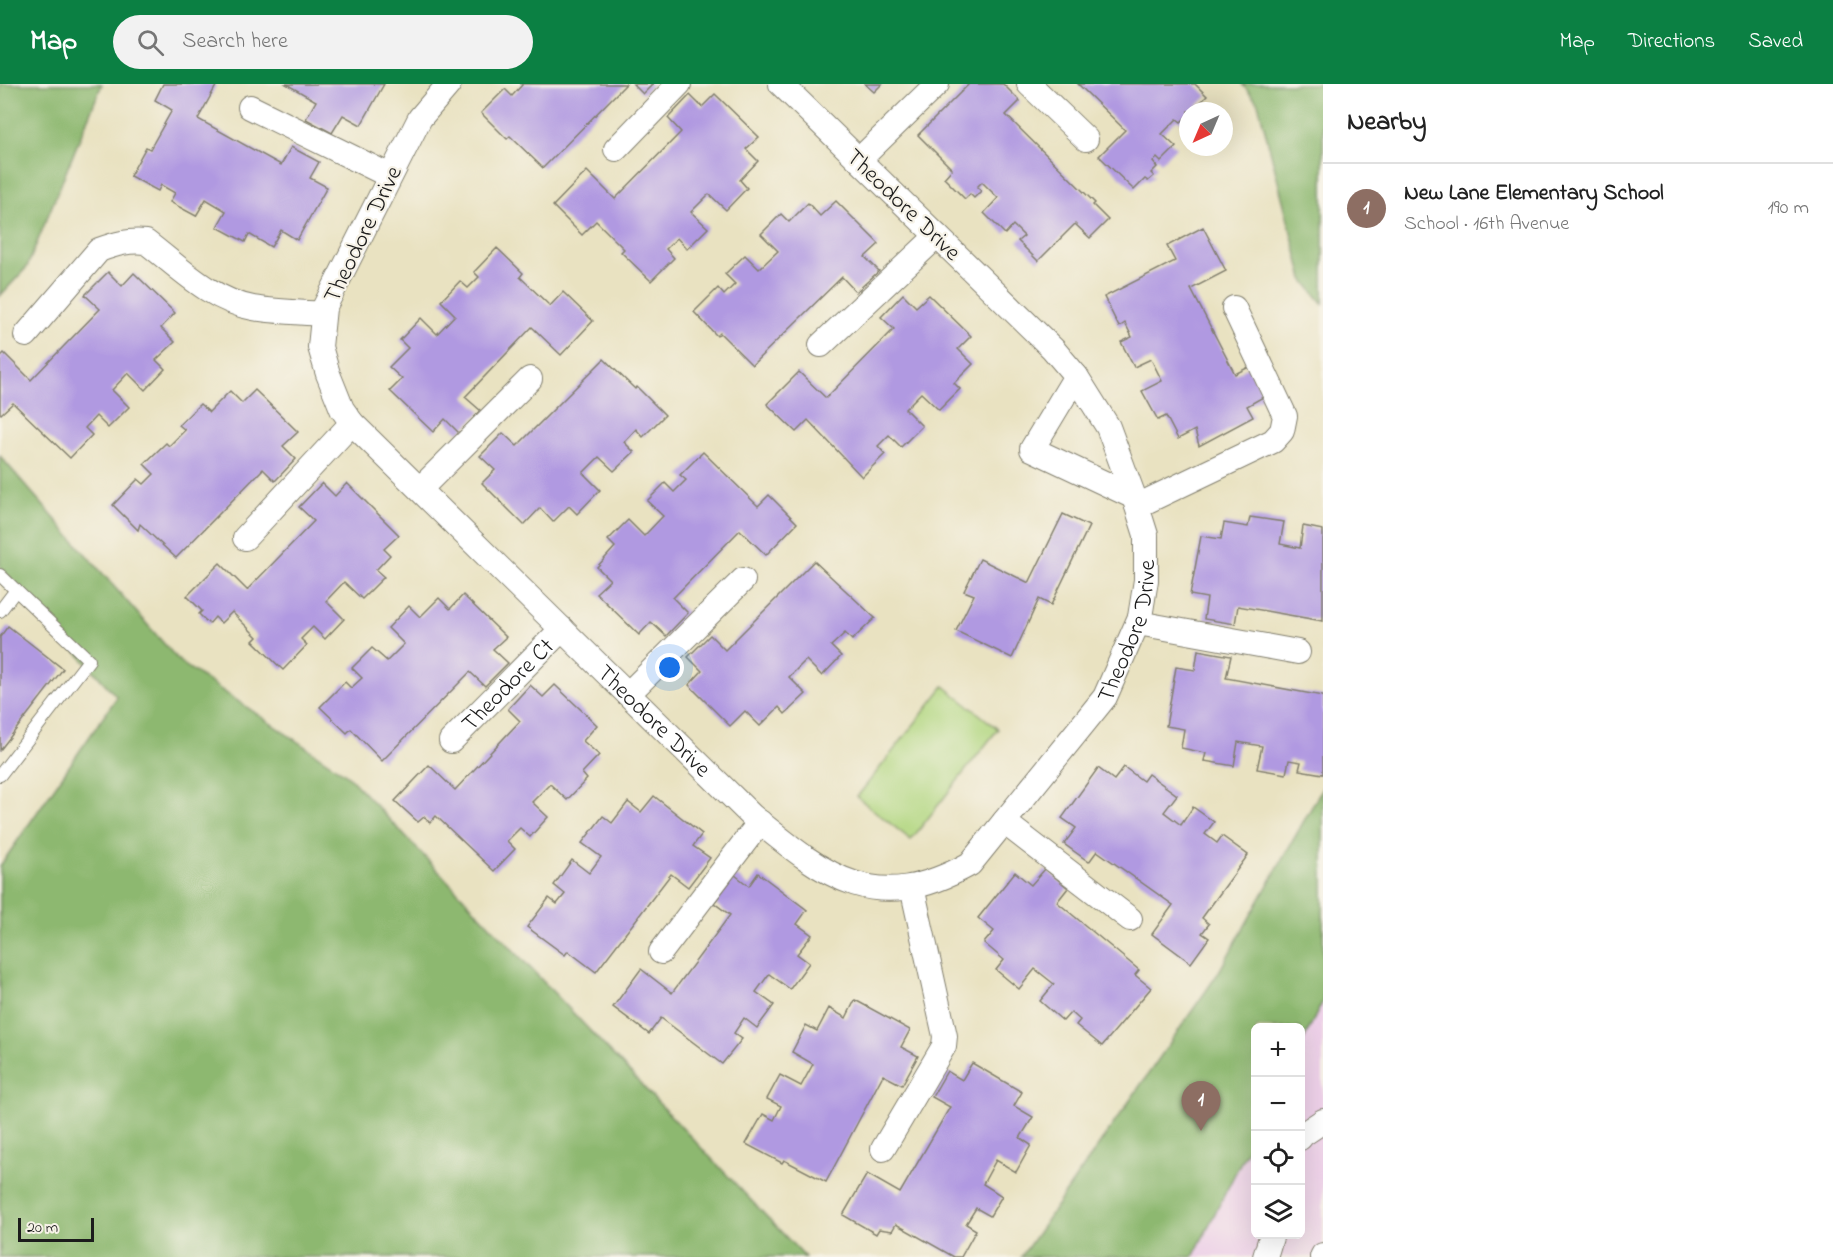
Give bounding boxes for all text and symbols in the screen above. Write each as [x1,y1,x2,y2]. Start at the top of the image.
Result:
search box [113,15,533,69]
text: Map [30,22,77,63]
icon: search [134,26,167,59]
text: Search here [182,26,288,58]
text: Map [1559,27,1595,57]
text: Directions [1628,27,1715,57]
text: Saved [1748,27,1803,57]
north arrow [1179,102,1233,156]
text: Nearby [1347,104,1426,142]
street label: Theodore Drive [837,142,968,270]
street label: Theodore Drive [316,160,413,310]
text: New Lane Elementary School [1404,178,1664,210]
text: 1 [1363,194,1370,223]
text: 190 m [1767,194,1809,223]
text: School · 16th Avenue [1404,210,1569,239]
street label: Theodore Drive [1090,560,1166,708]
street label: Theodore Ct [454,631,564,741]
your location [655,653,684,682]
street label: Theodore Drive [587,657,718,787]
map controls [1251,1023,1305,1239]
button: + [1251,1023,1305,1077]
button: − [1251,1077,1305,1131]
pin: 1 [1182,1082,1220,1131]
button: locate [1251,1131,1305,1185]
button: layers [1251,1185,1305,1239]
scale bar [18,1215,94,1242]
text: 20 m [27,1216,58,1240]

